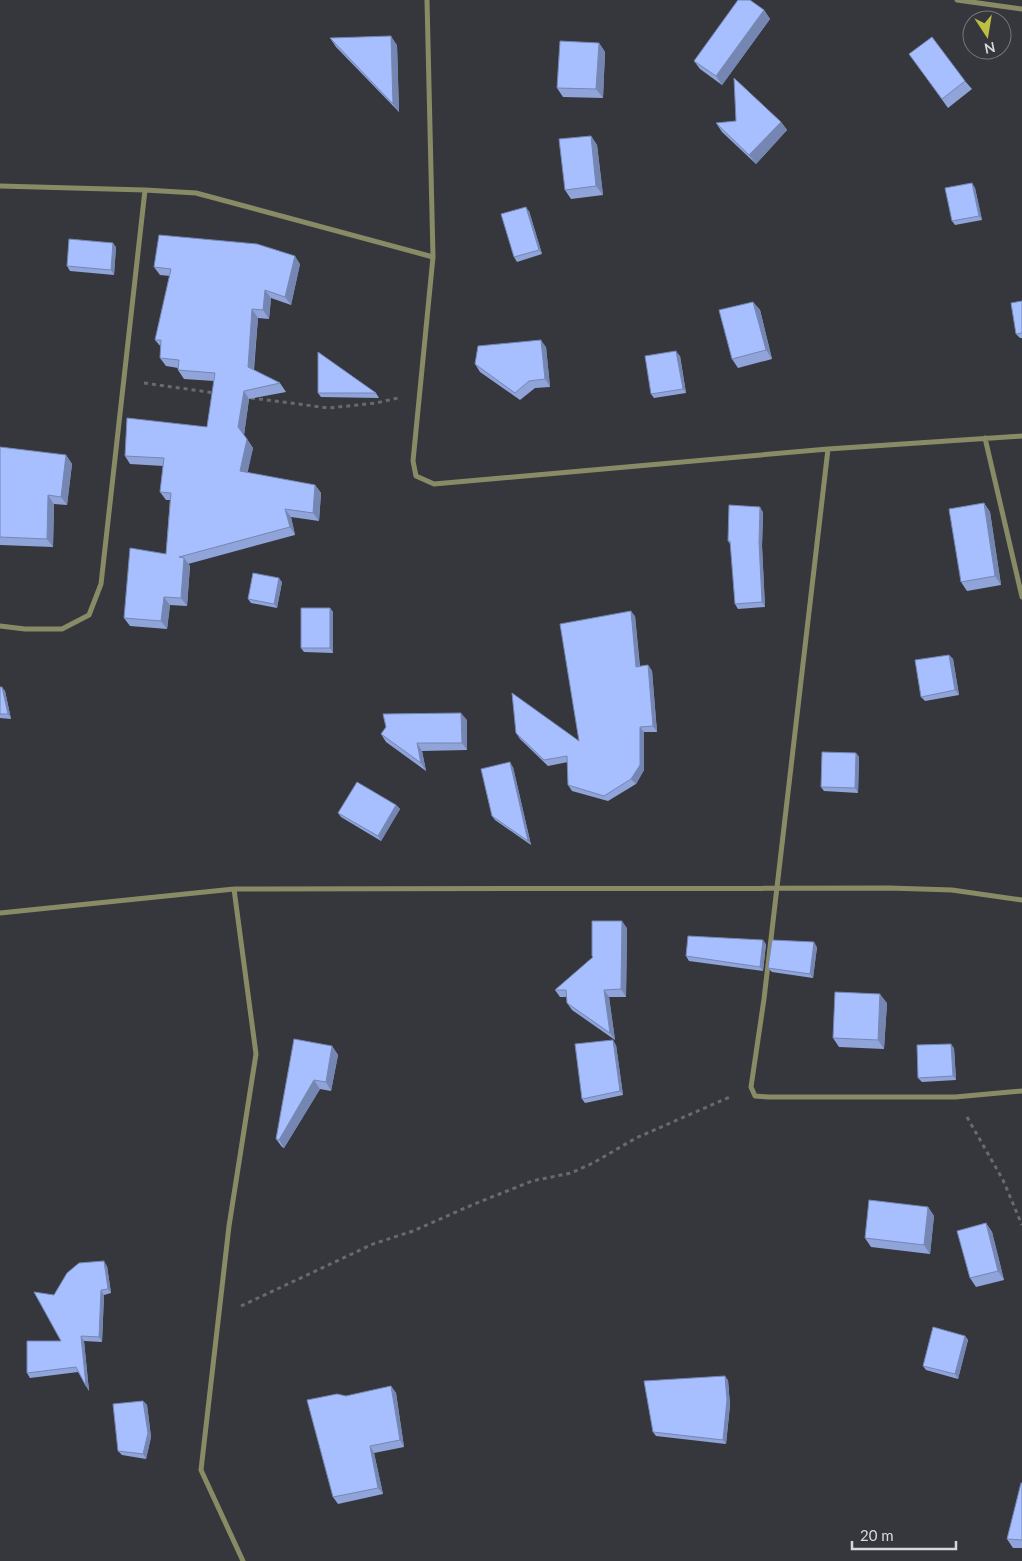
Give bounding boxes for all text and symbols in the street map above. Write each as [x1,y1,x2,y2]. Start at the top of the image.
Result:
north arrow [962,10,1012,60]
text: N [983,39,997,58]
scale bar [852,1518,956,1550]
text: 20 m [860,1526,894,1544]

